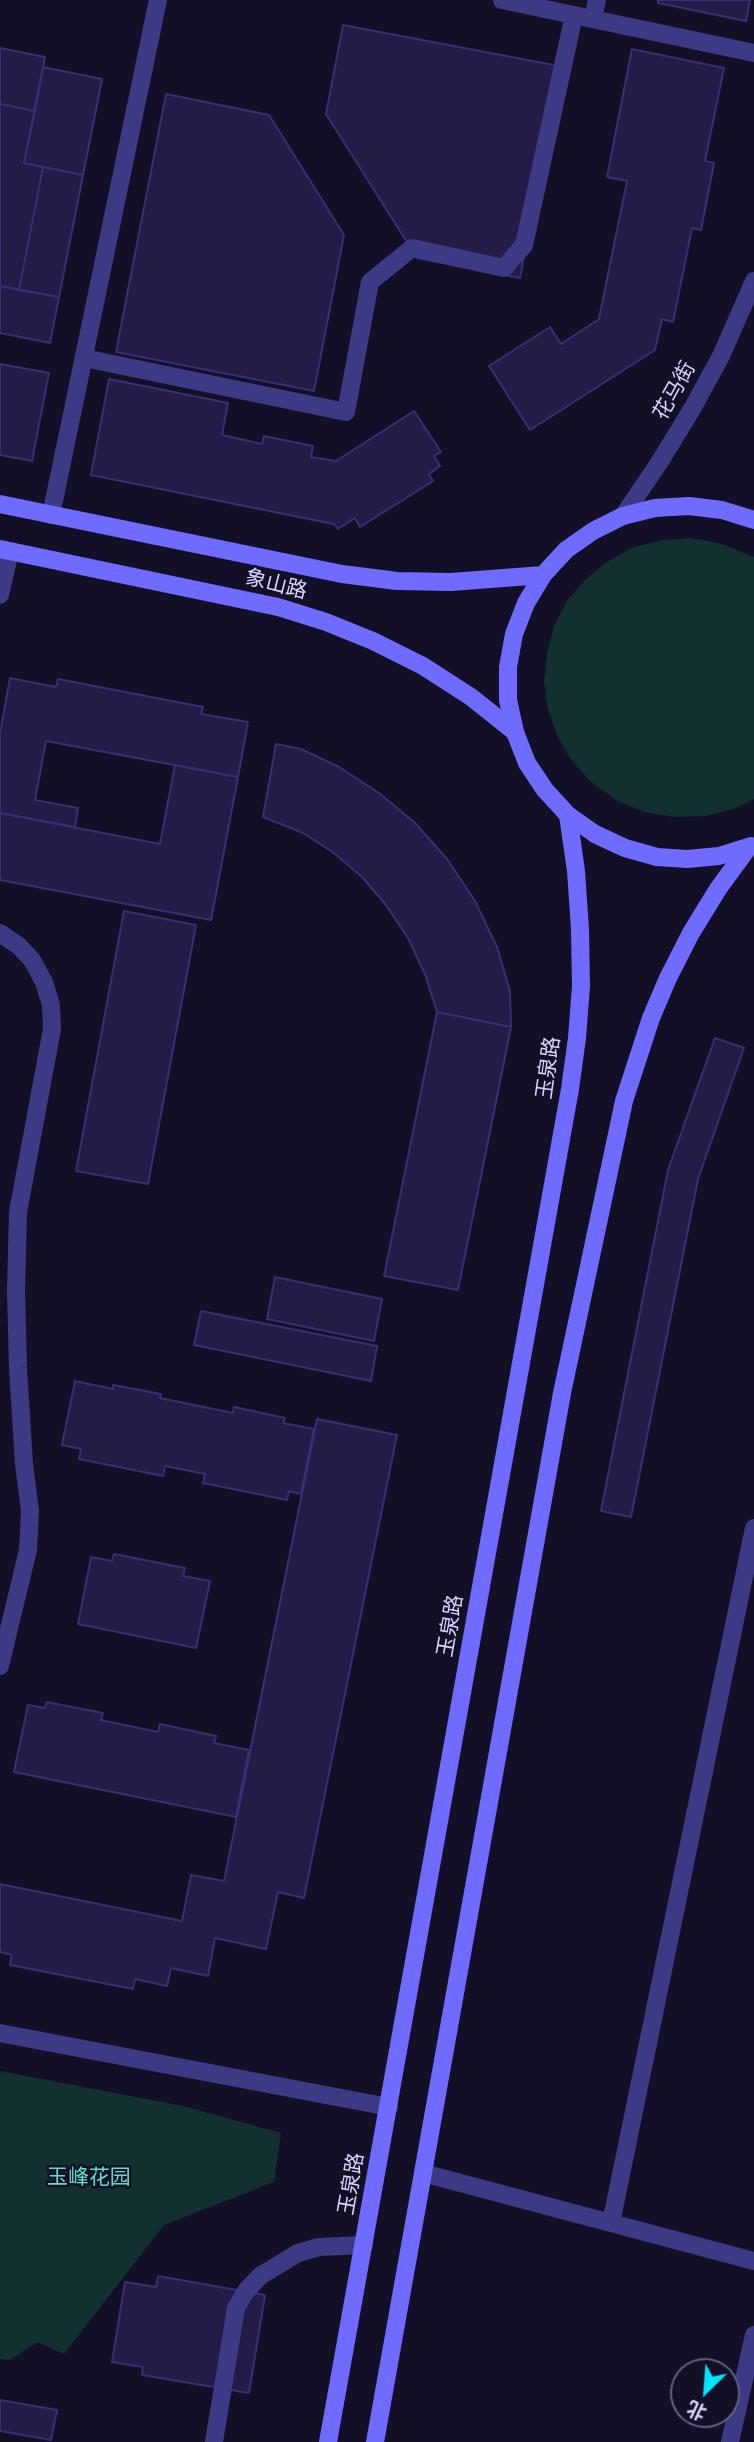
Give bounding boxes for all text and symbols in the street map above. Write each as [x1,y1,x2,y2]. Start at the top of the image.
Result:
street label: 花马街 [649,357,701,425]
street label: 象山路 [242,565,310,605]
street label: 玉泉路 [532,1035,566,1101]
street label: 玉泉路 [433,1593,469,1659]
street label: 玉泉路 [334,2151,370,2217]
park label: 玉峰花园 [47,2165,131,2191]
north arrow [670,2358,740,2428]
text: 北 [683,2396,710,2425]

